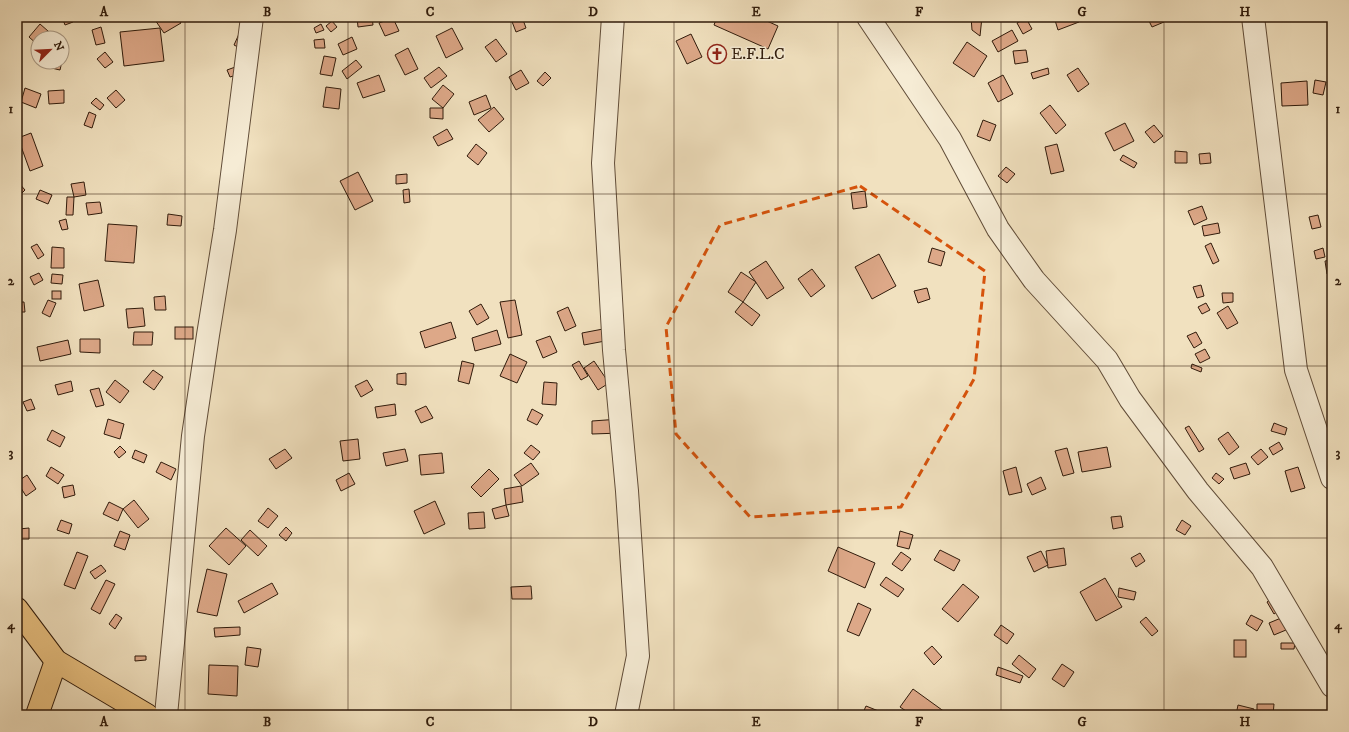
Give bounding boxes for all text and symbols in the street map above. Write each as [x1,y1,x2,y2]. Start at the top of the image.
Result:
text: A [99,4,109,20]
text: B [263,4,271,20]
text: C [426,4,435,20]
text: D [588,4,598,20]
text: E [751,4,761,20]
text: F [915,4,924,20]
text: G [1077,4,1087,20]
text: H [1240,4,1251,20]
north arrow [30,30,70,70]
text: N [50,39,66,53]
church icon: E.F.L.C [706,43,728,65]
place label: E.F.L.C [731,44,785,64]
text: 1 [9,101,14,117]
text: 1 [1336,101,1341,117]
text: 2 [8,273,15,289]
text: 2 [1335,273,1342,289]
text: 3 [9,445,14,461]
text: 3 [1336,445,1341,461]
text: 4 [6,617,15,634]
text: 4 [1333,617,1342,634]
text: A [99,714,109,730]
text: B [263,714,271,730]
text: C [426,714,435,730]
text: D [588,714,598,730]
text: E [751,714,761,730]
text: F [915,714,924,730]
text: G [1077,714,1087,730]
text: H [1240,714,1251,730]

